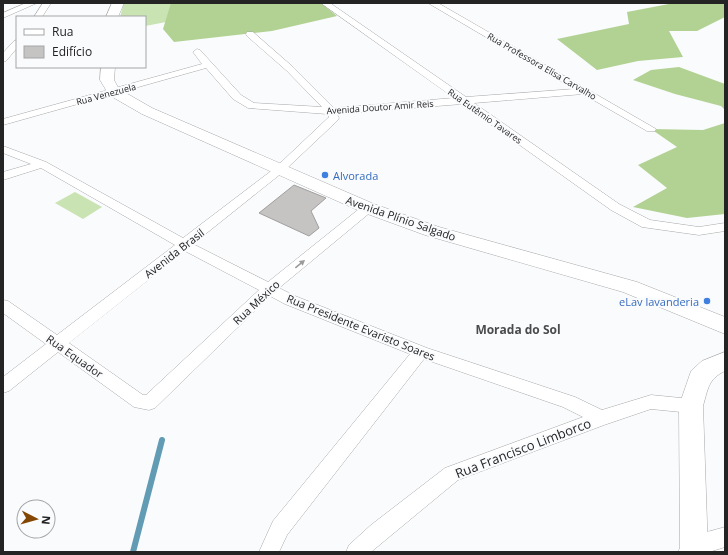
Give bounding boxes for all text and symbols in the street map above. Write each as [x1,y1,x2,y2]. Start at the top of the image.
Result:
legend [16,16,146,68]
text: Rua [52,23,73,40]
street label: Rua Professora Elisa Carvalho [485,29,599,103]
text: Edifício [52,43,92,60]
street label: Rua Venezuela [75,80,137,108]
street label: Rua Eutêmio Tavares [445,85,525,147]
street label: Avenida Doutor Amir Reis [326,97,434,117]
place label: Alvorada [333,168,378,183]
marker: Alvorada [320,170,330,180]
street label: Avenida Plínio Salgado [344,192,458,244]
street label: Avenida Brasil [141,225,207,281]
one-way arrow [294,259,305,268]
street label: Rua México [229,276,283,328]
street label: Rua Presidente Evaristo Soares [285,290,437,364]
place label: eLav lavanderia [619,294,699,309]
marker: eLav lavanderia [702,296,712,306]
district label: Morada do Sol [475,321,561,338]
street label: Rua Equador [44,331,107,381]
street label: Rua Francisco Limborco [452,414,594,482]
north arrow [16,499,56,539]
text: N [39,515,54,525]

